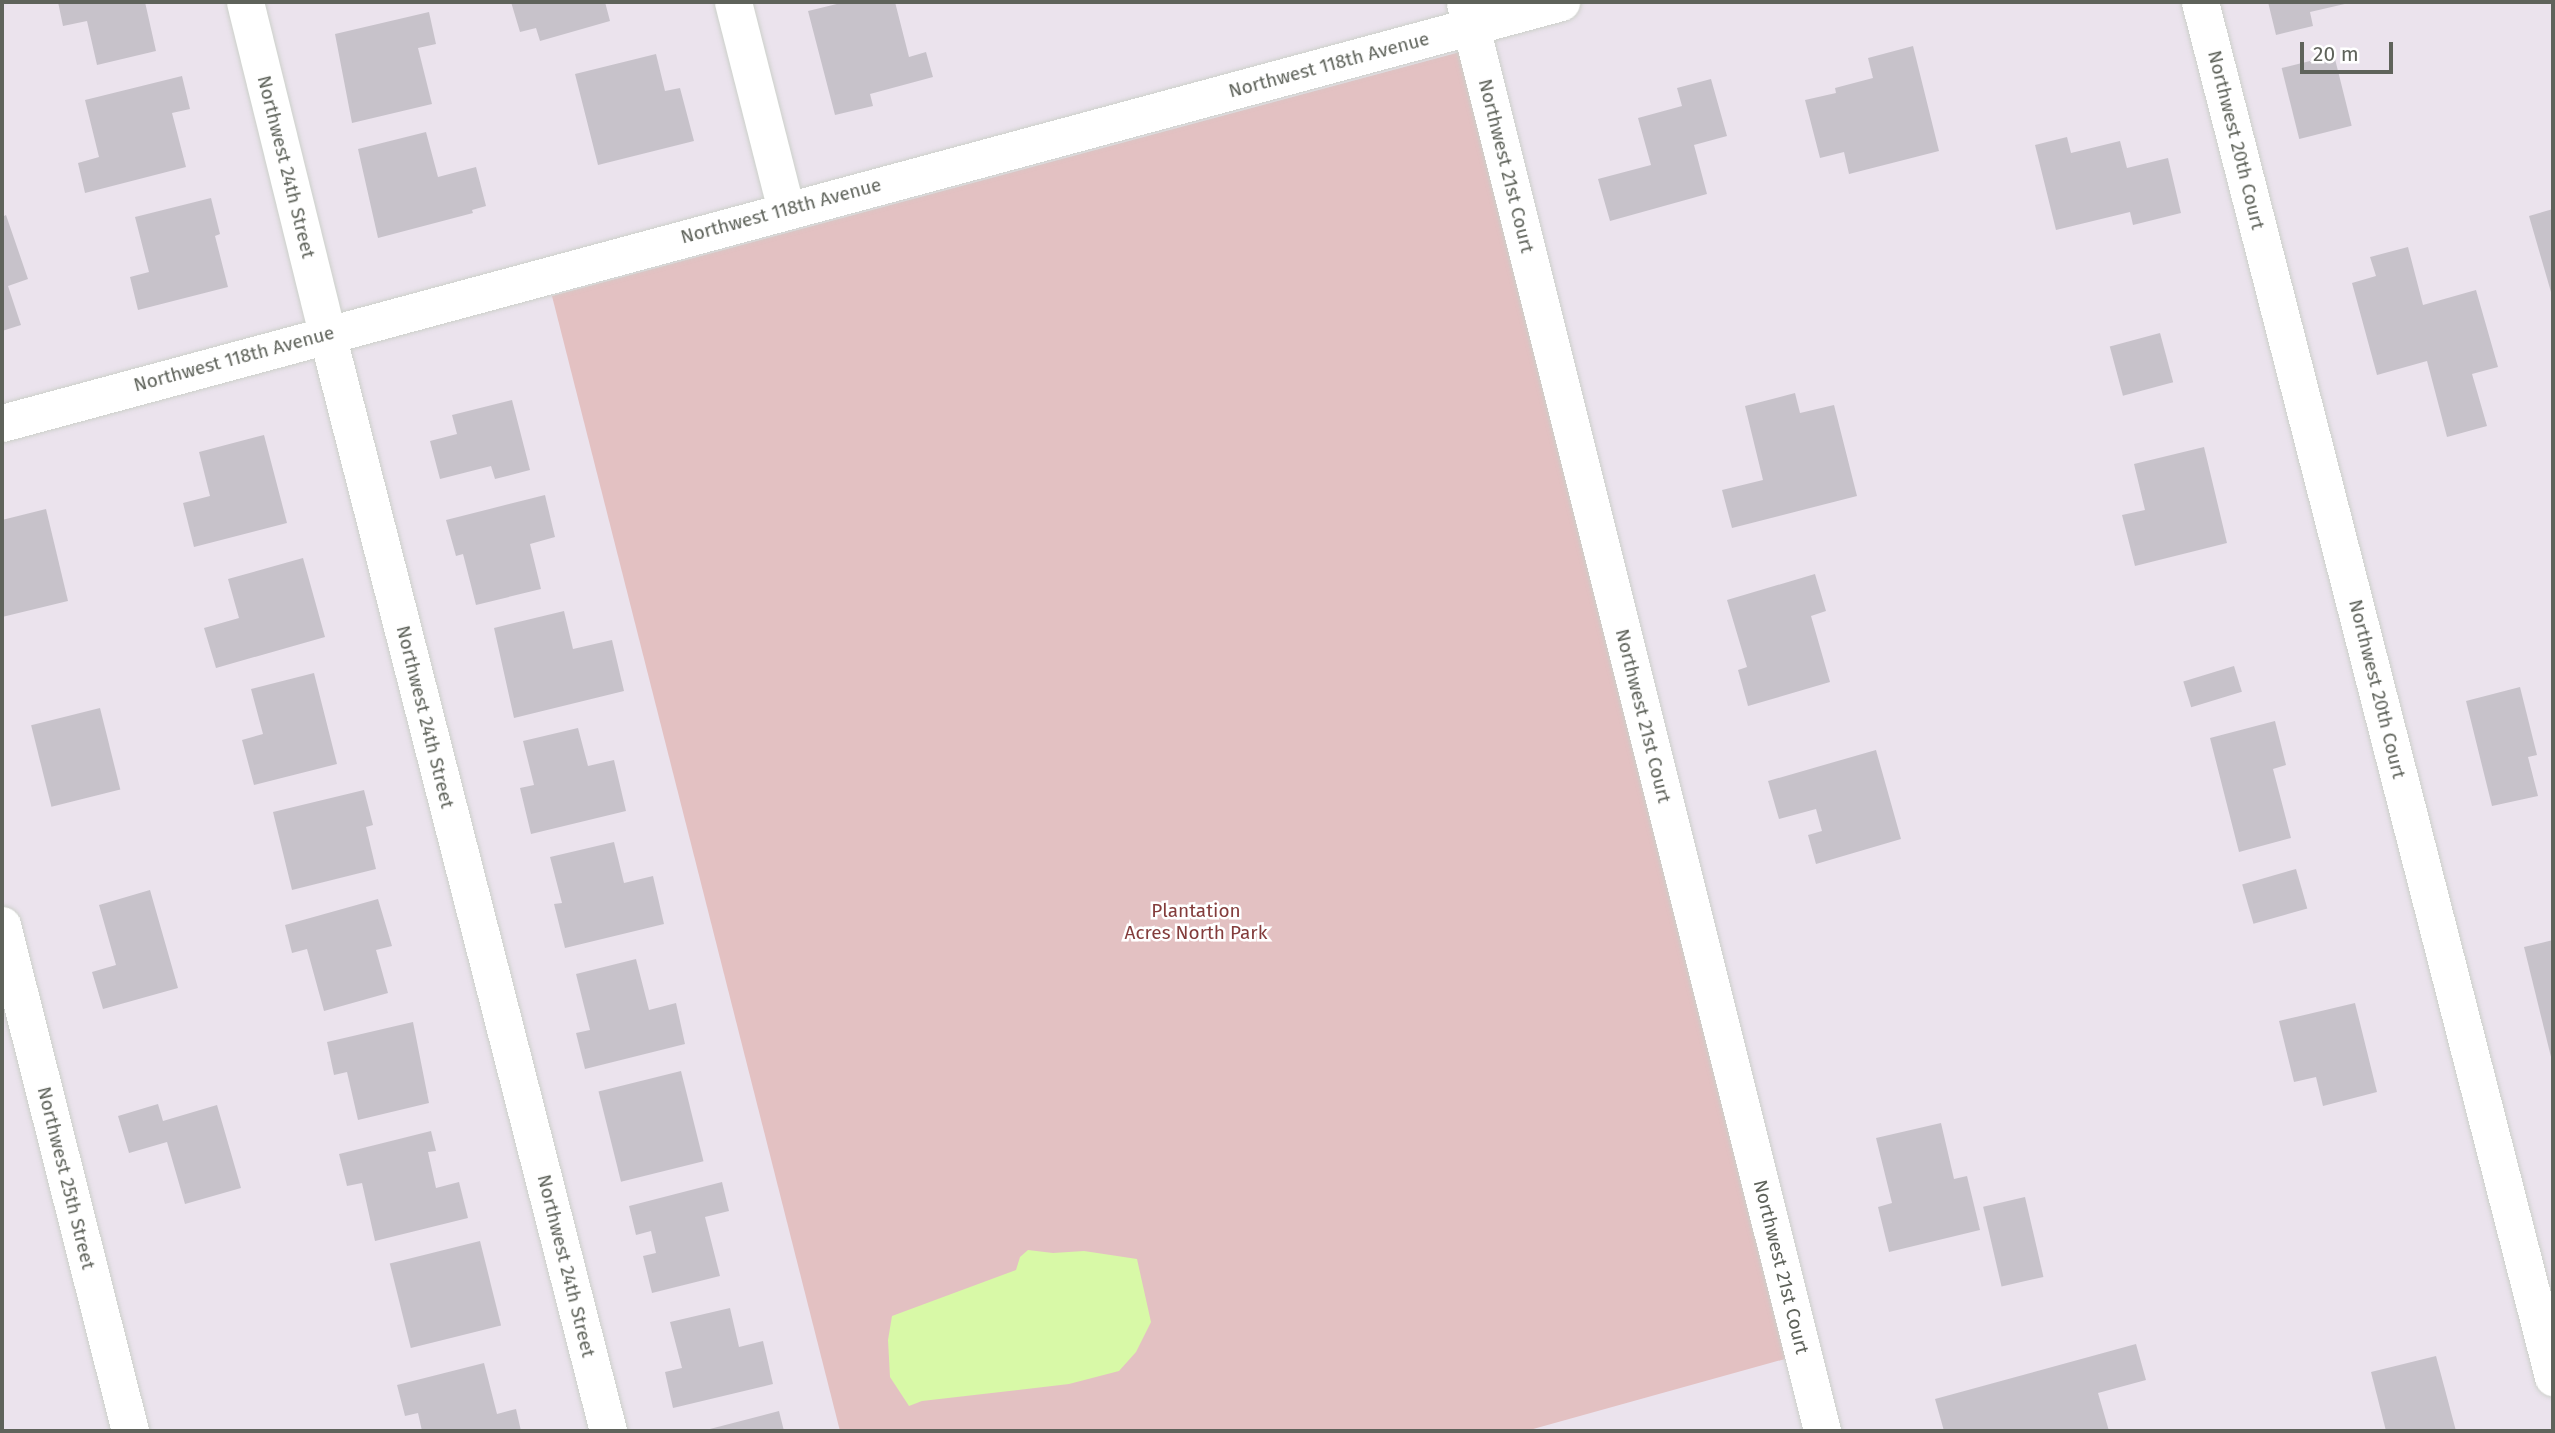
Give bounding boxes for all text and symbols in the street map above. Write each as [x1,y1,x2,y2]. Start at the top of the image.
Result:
street label: Northwest 118th Avenue [1226,27,1432,103]
scale bar [2303,28,2396,72]
text: 20 m [2313,41,2359,67]
street label: Northwest 20th Court [2203,48,2269,232]
street label: Northwest 24th Street [252,73,320,261]
street label: Northwest 21st Court [1473,77,1539,255]
street label: Northwest 118th Avenue [678,173,884,249]
street label: Northwest 118th Avenue [131,321,337,397]
street label: Northwest 20th Court [2344,597,2410,781]
street label: Northwest 24th Street [391,623,459,811]
street label: Northwest 21st Court [1610,627,1676,805]
park label: Plantation Acres North Park [1125,900,1267,944]
street label: Northwest 25th Street [32,1084,100,1272]
street label: Northwest 24th Street [532,1172,600,1360]
street label: Northwest 21st Court [1748,1178,1814,1356]

